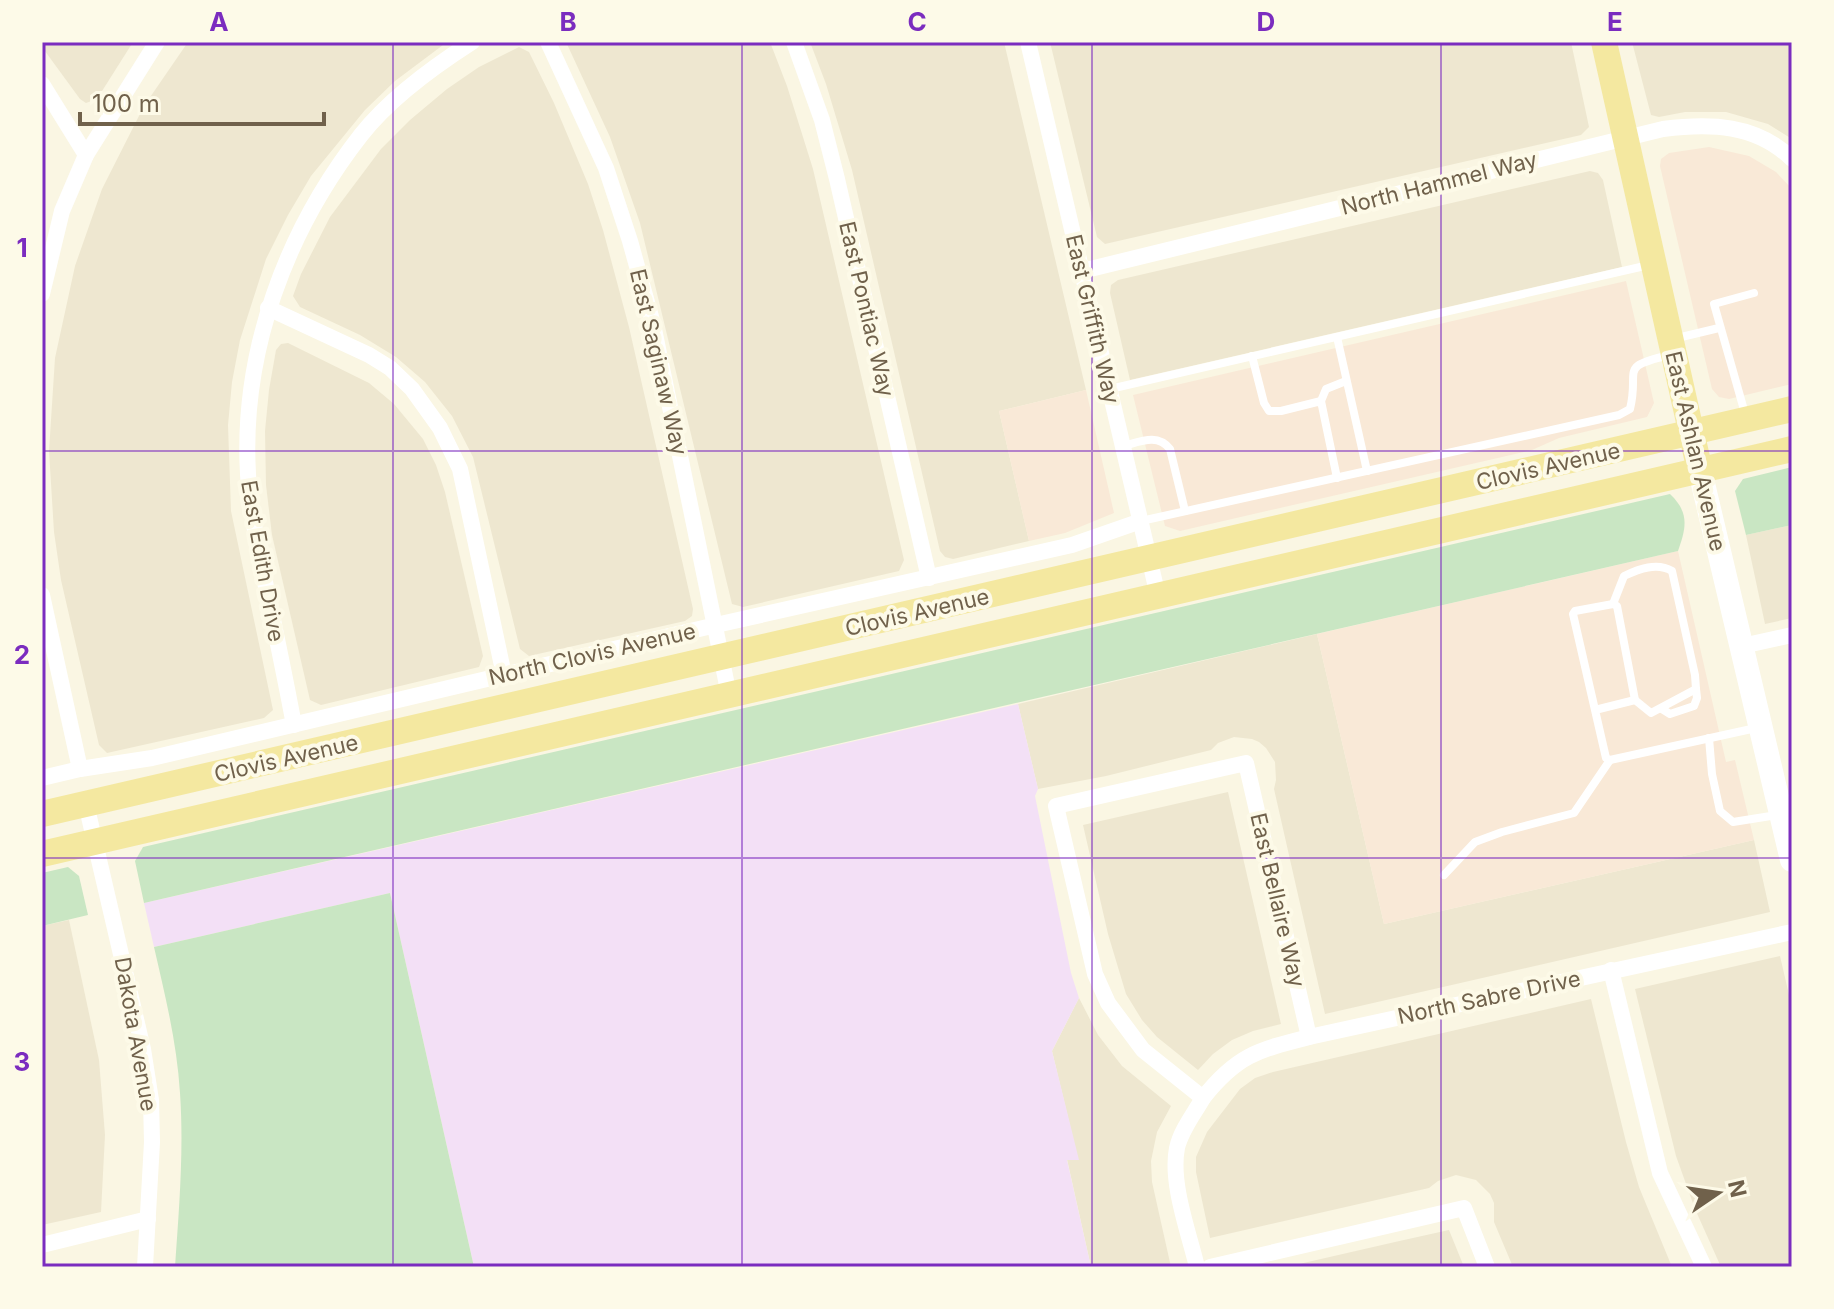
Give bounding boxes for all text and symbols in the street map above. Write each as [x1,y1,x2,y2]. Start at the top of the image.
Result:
text: A [209,6,229,37]
text: B [559,6,577,37]
text: C [907,6,927,37]
text: D [1257,6,1275,37]
text: E [1607,6,1623,37]
scale bar [80,76,324,126]
text: 100 m [92,89,160,118]
street label: North Hammel Way [1338,146,1540,220]
street label: East Pontiac Way [834,219,900,399]
text: 1 [16,232,28,263]
street label: East Griffith Way [1061,232,1125,406]
street label: East Saginaw Way [625,266,693,458]
street label: East Ashlan Avenue [1660,348,1732,554]
street label: Clovis Avenue [1473,437,1623,495]
street label: East Edith Drive [236,478,290,644]
street label: Clovis Avenue [842,583,992,641]
street label: North Clovis Avenue [486,618,698,690]
text: 2 [14,639,30,670]
street label: Clovis Avenue [211,729,361,787]
street label: East Bellaire Way [1245,810,1311,990]
street label: Dakota Avenue [110,955,162,1113]
street label: North Sabre Drive [1395,965,1583,1029]
text: 3 [14,1046,30,1077]
north arrow [1678,1153,1758,1233]
text: N [1723,1177,1752,1200]

